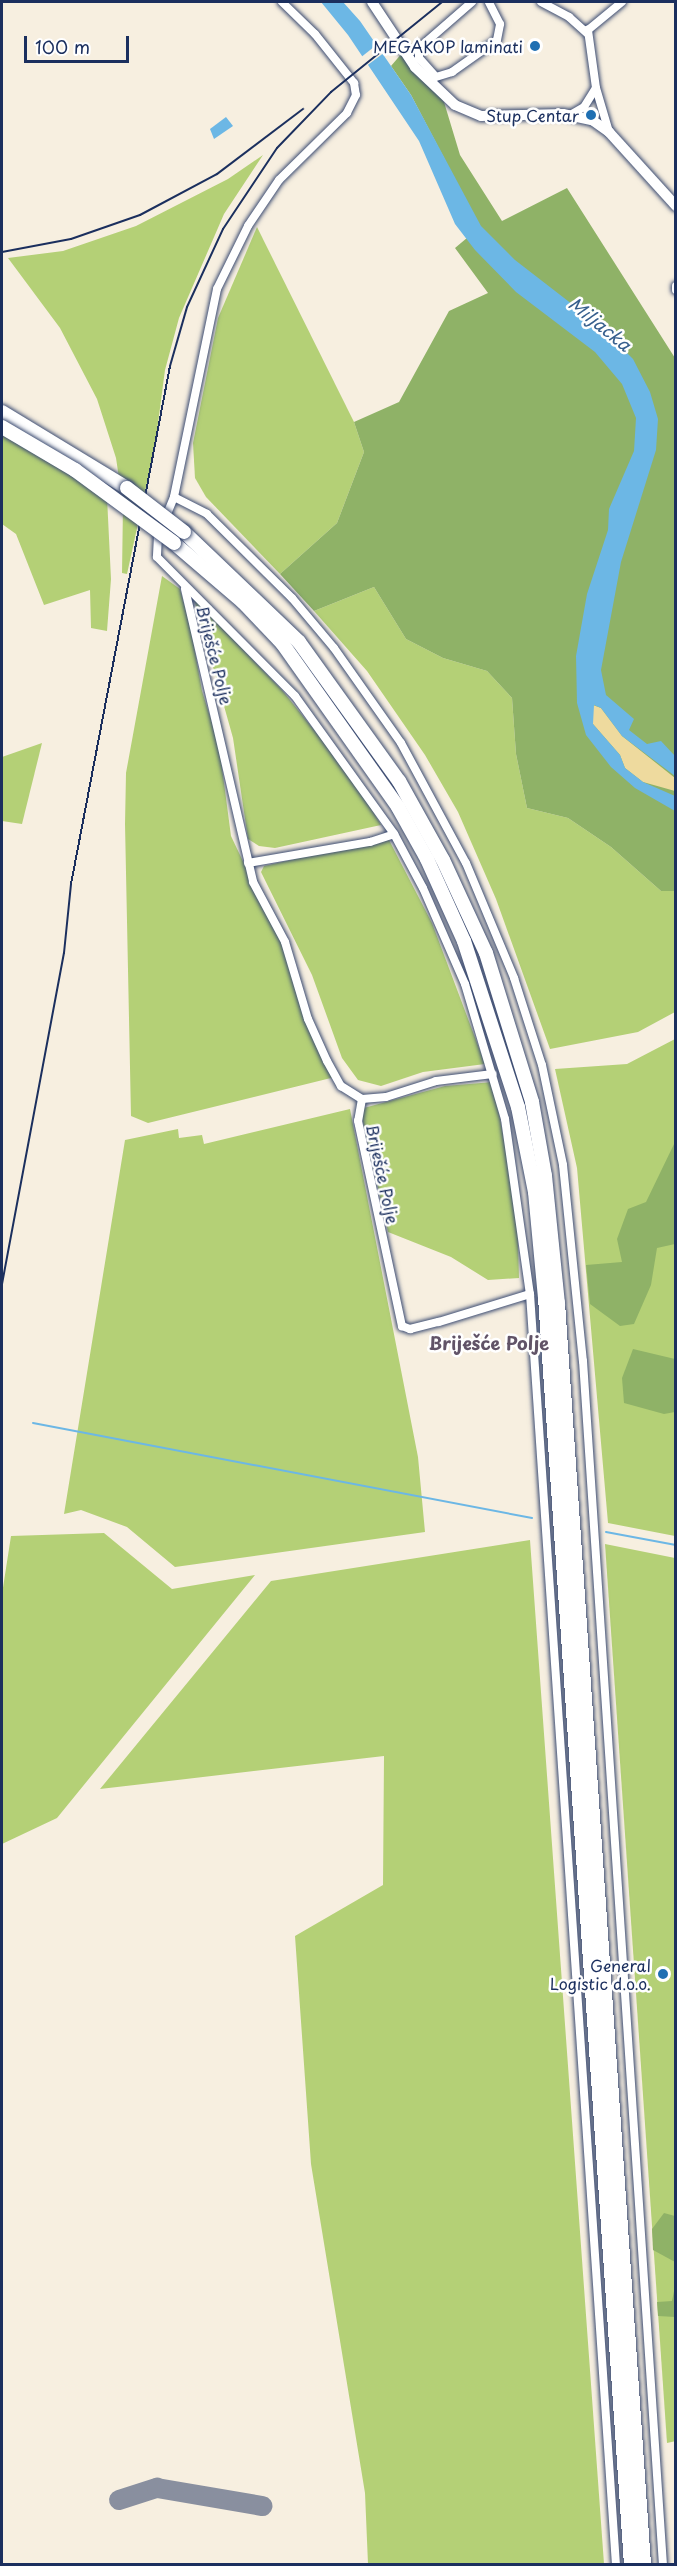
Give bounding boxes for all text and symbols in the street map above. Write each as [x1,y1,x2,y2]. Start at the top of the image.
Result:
scale bar [27,24,132,62]
text: 100 m [35,33,90,60]
place label: MEGAKOP laminati [370,36,523,56]
marker: MEGAKOP laminati [528,39,542,53]
place label: Stup Centar [485,105,579,125]
marker: Stup Centar [584,108,598,122]
water label: Miljacka [564,292,636,356]
street label: Briješće Polje [193,604,237,706]
street label: Briješće Polje [363,1123,403,1225]
district label: Briješće Polje [429,1332,549,1354]
place label: General Logistic d.o.o. [550,1955,651,1993]
marker: General Logistic d.o.o. [656,1967,670,1981]

